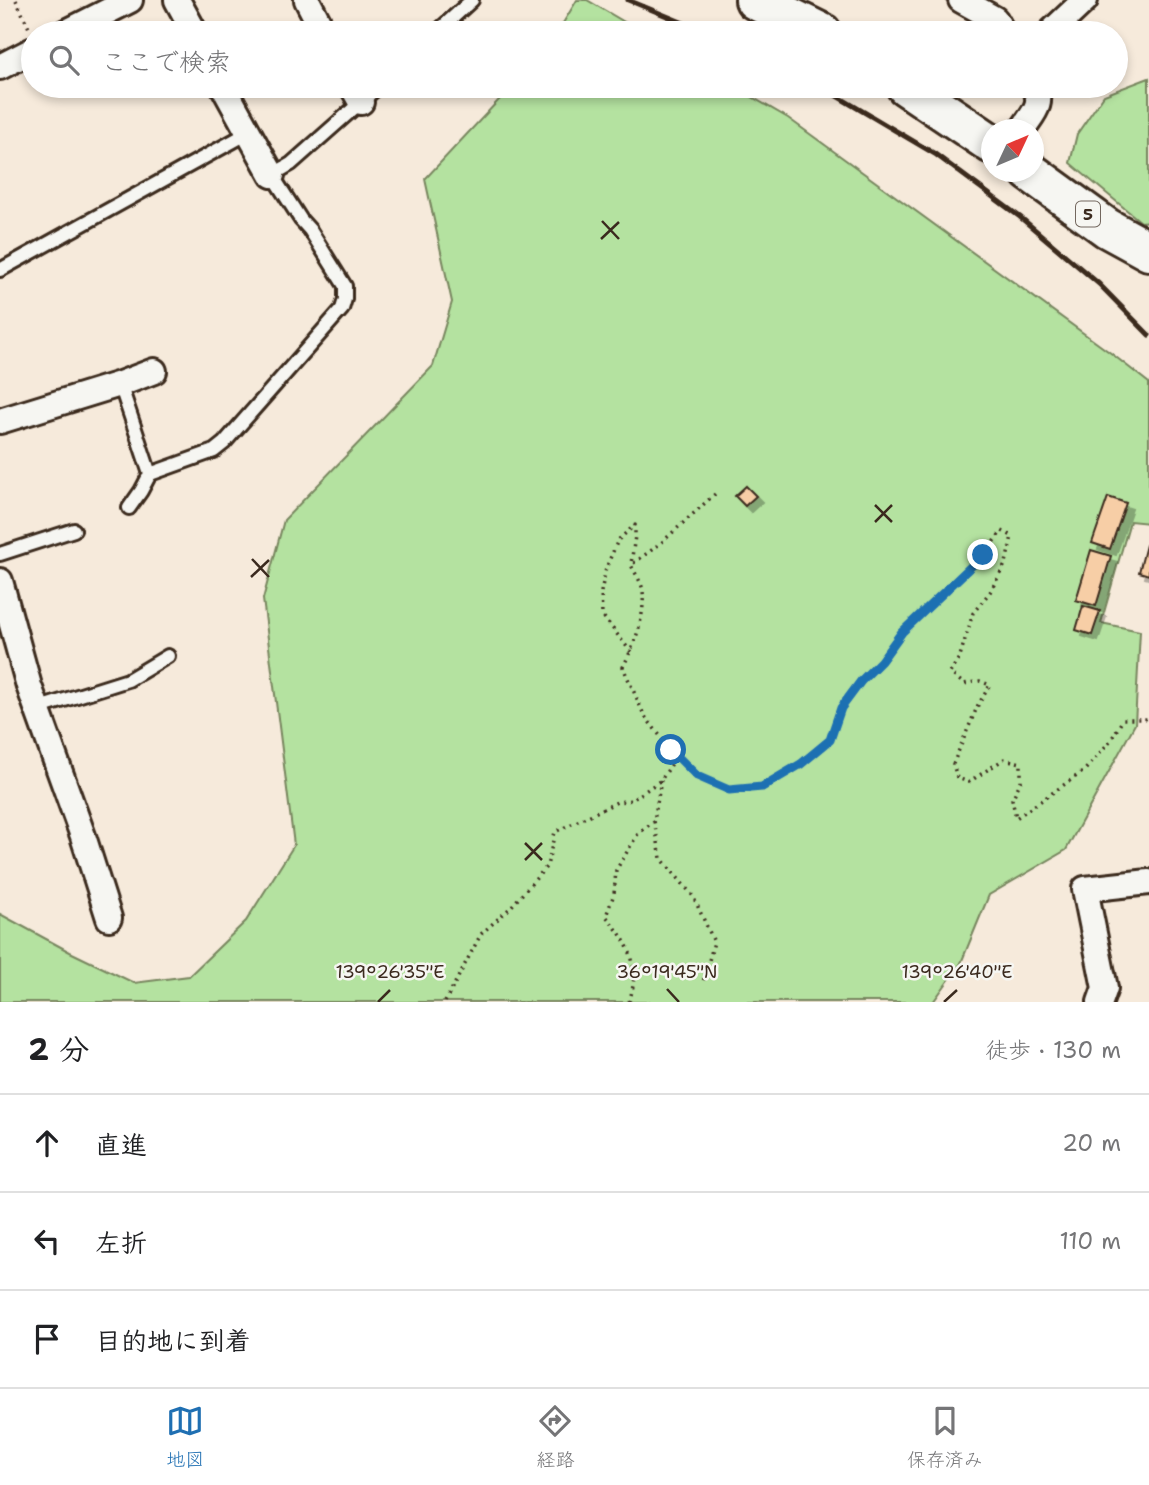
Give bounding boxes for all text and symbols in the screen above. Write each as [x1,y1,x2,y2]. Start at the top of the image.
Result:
search box [21,21,1128,98]
icon: search [45,41,83,79]
text: ここで検索 [101,44,231,79]
north arrow [981,119,1044,182]
road number: 5 [1076,202,1100,227]
route end [967,539,998,570]
route start [655,734,686,765]
text: 139°26'35"E [336,960,445,984]
text: 36°19'45"N [616,960,718,984]
text: 139°26'40"E [902,960,1012,984]
text: 2 分 [28,1029,89,1070]
text: 徒歩 · 130 m [985,1035,1121,1065]
icon: ahead [28,1124,66,1162]
text: 直進 [95,1127,147,1162]
text: 20 m [1062,1128,1121,1158]
icon: left [28,1222,66,1260]
text: 左折 [95,1225,147,1260]
text: 110 m [1059,1226,1121,1256]
icon: arrive [28,1320,66,1358]
text: 目的地に到着 [95,1323,251,1358]
tab: 地図 [166,1402,204,1472]
tab: 経路 [536,1402,575,1472]
tab: 保存済み [907,1402,983,1472]

